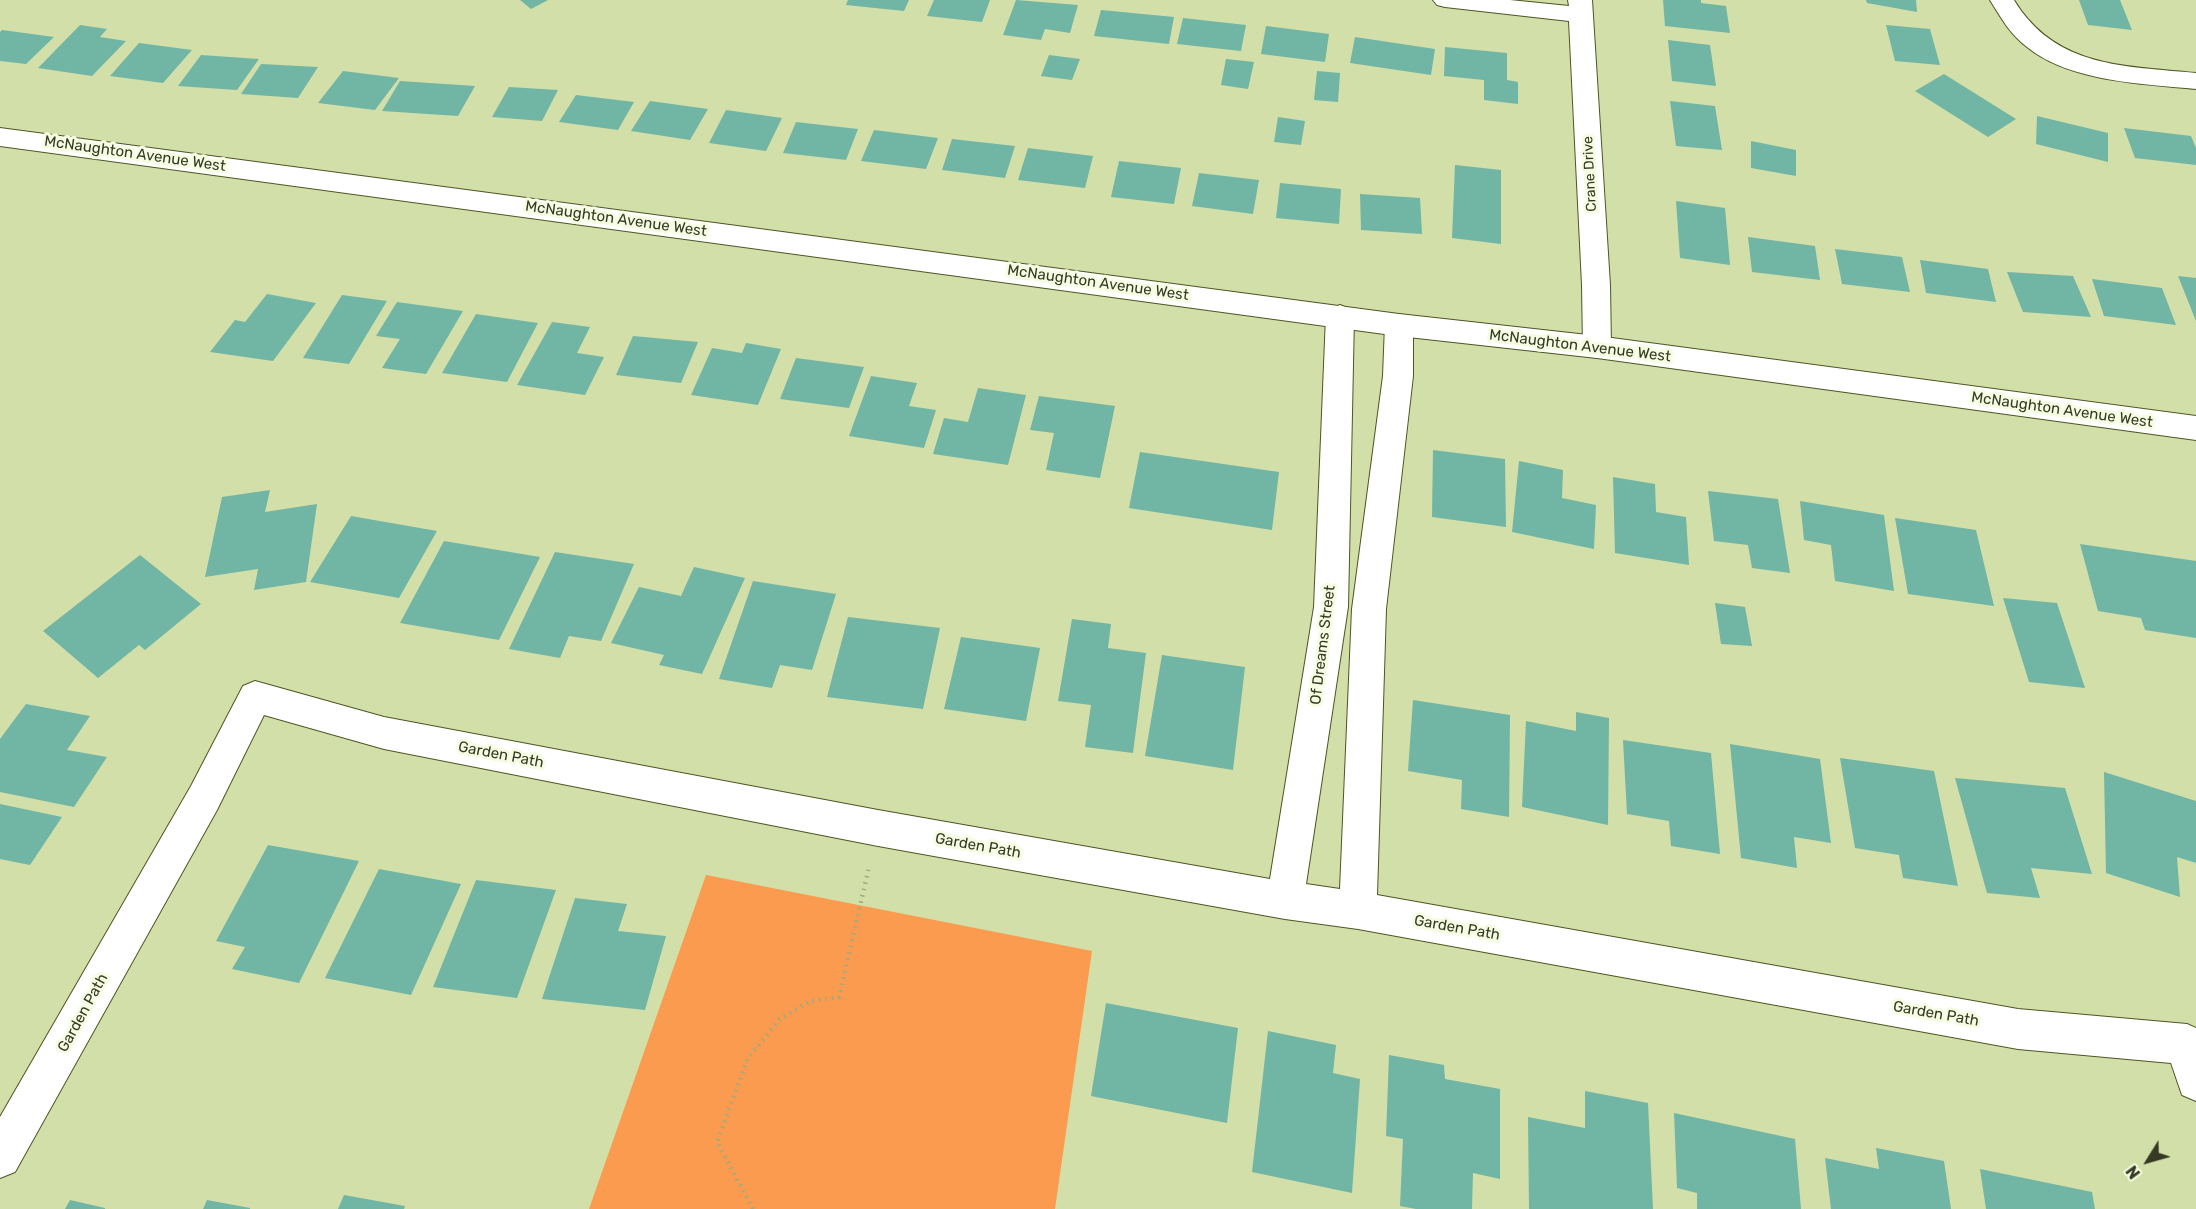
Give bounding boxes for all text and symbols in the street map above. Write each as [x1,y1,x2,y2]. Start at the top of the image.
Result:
street label: McNaughton Avenue West [43,132,227,176]
street label: Crane Drive [1580,136,1600,212]
street label: McNaughton Avenue West [524,197,708,241]
street label: McNaughton Avenue West [1006,261,1190,305]
street label: McNaughton Avenue West [1488,326,1672,366]
street label: McNaughton Avenue West [1970,388,2154,432]
street label: Of Dreams Street [1307,584,1339,706]
street label: Garden Path [457,738,545,772]
street label: Garden Path [934,830,1022,862]
street label: Garden Path [1413,912,1501,944]
street label: Garden Path [54,971,112,1055]
street label: Garden Path [1892,998,1980,1030]
north arrow [2118,1131,2178,1191]
text: N [2122,1162,2144,1182]

